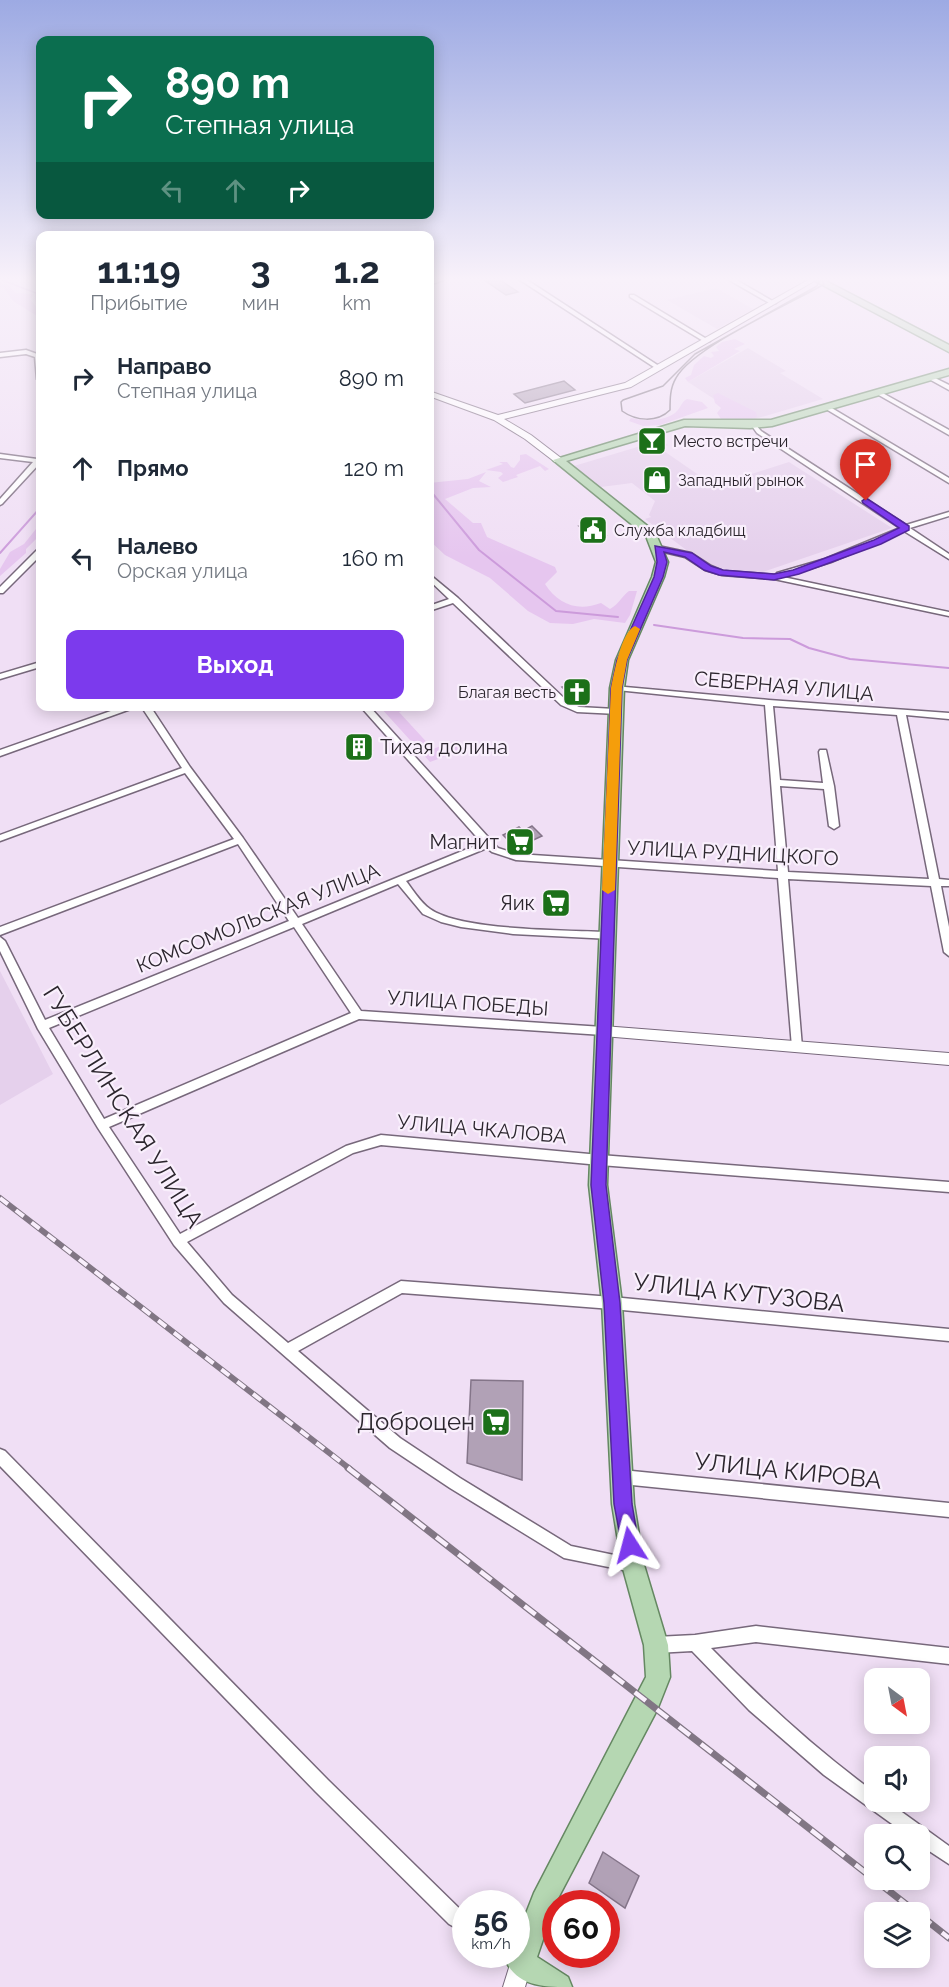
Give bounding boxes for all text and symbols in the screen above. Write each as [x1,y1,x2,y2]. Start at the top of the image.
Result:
text: 890 m [165,59,290,108]
icon: right [66,60,144,138]
text: Степная улица [165,109,355,140]
icon: left [156,174,189,207]
icon: ahead [219,174,252,207]
icon: right [282,174,315,207]
text: 11:19 [97,249,181,291]
text: 3 [251,249,271,291]
text: 1.2 [334,249,380,291]
text: Прибытие [90,291,188,315]
text: мин [242,291,279,315]
text: km [342,291,371,315]
text: Направо [117,353,211,379]
icon: right [66,362,99,395]
text: 890 m [339,365,404,391]
text: Степная улица [117,379,257,403]
bar icon: Место встречи [636,425,668,457]
place label: Место встречи [673,432,788,451]
pin [840,439,891,501]
icon: arrive [849,448,882,481]
icon: ahead [66,452,99,485]
text: Прямо [117,455,189,481]
text: 120 m [344,455,404,481]
shop icon: Западный рынок [641,464,673,496]
place label: Западный рынок [678,471,804,490]
public building icon: Служба кладбищ [577,514,609,546]
place label: Служба кладбищ [614,521,746,540]
text: Налево [117,533,198,559]
icon: left [66,542,99,575]
text: 160 m [342,545,404,571]
text: Орская улица [117,559,248,583]
button: Выход [66,630,404,699]
street label: СЕВЕРНАЯ УЛИЦА [693,666,875,706]
church icon: Благая весть [561,676,593,708]
place label: Благая весть [458,683,556,702]
building icon: Тихая долина [343,731,375,763]
place label: Тихая долина [380,735,508,759]
supermarket icon: Магнит [504,826,536,858]
place label: Магнит [429,830,499,854]
street label: УЛИЦА РУДНИЦКОГО [627,835,839,871]
street label: КОМСОМОЛЬСКАЯ УЛИЦА [133,858,384,978]
supermarket icon: Яик [540,887,572,919]
place label: Яик [500,891,535,915]
street label: ГУБЕРЛИНСКАЯ УЛИЦА [37,981,210,1233]
street label: УЛИЦА ПОБЕДЫ [387,985,549,1021]
street label: УЛИЦА ЧКАЛОВА [396,1110,568,1148]
street label: УЛИЦА КУТУЗОВА [632,1267,846,1318]
supermarket icon: Доброцен [480,1406,512,1438]
place label: Доброцен [357,1407,475,1436]
street label: УЛИЦА КИРОВА [693,1446,883,1495]
position arrow [598,1513,662,1577]
north arrow [864,1668,930,1734]
map controls [864,1668,930,1968]
button: sound [864,1746,930,1812]
button: search [864,1824,930,1890]
speed limit sign: 60 [542,1890,620,1968]
button: layers [864,1902,930,1968]
text: 56 [474,1904,508,1939]
text: km/h [471,1935,511,1953]

